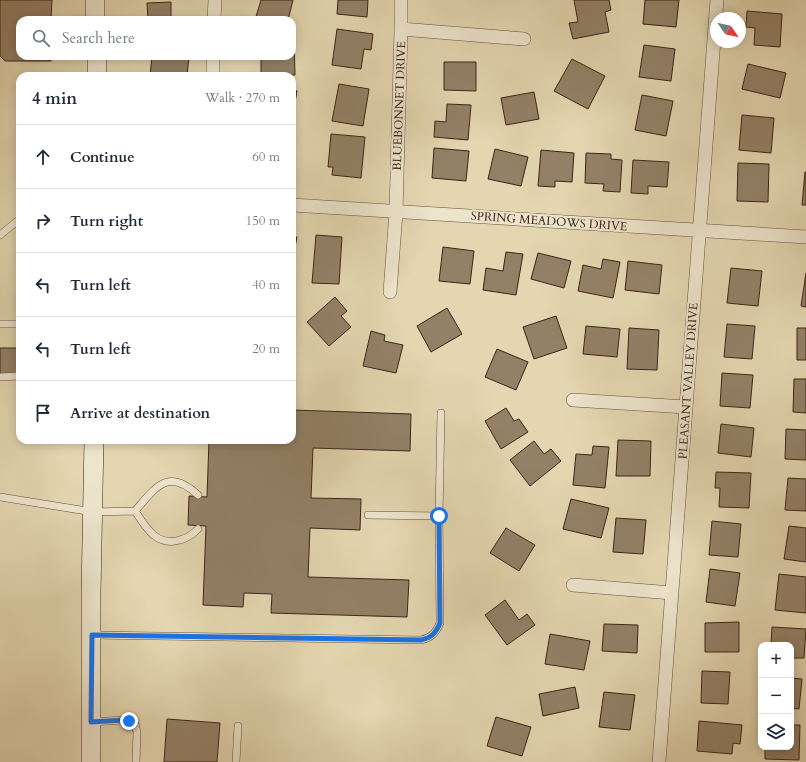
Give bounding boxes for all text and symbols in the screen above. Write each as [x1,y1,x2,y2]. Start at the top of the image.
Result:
north arrow [710,12,746,48]
search box [16,16,296,60]
icon: search [30,27,52,49]
text: Search here [62,28,135,48]
street label: BLUEBONNET DRIVE [389,41,409,171]
text: 4 min [32,87,77,110]
text: Walk · 270 m [205,89,280,107]
icon: ahead [32,146,54,168]
text: Continue [70,147,135,167]
text: 60 m [252,148,280,166]
street label: SPRING MEADOWS DRIVE [470,208,628,234]
icon: right [32,210,54,232]
text: Turn right [70,211,143,231]
text: 150 m [246,212,280,230]
icon: left [32,274,54,296]
text: Turn left [70,275,131,295]
text: 40 m [252,276,280,294]
street label: PLEASANT VALLEY DRIVE [675,302,701,460]
icon: left [32,338,54,360]
text: Turn left [70,339,131,359]
text: 20 m [252,340,280,358]
icon: arrive [32,402,54,424]
text: Arrive at destination [70,403,210,423]
route start [430,507,448,525]
map controls [758,642,794,750]
button: + [758,642,794,678]
button: − [758,678,794,714]
route end [120,712,138,730]
button: layers [758,714,794,750]

